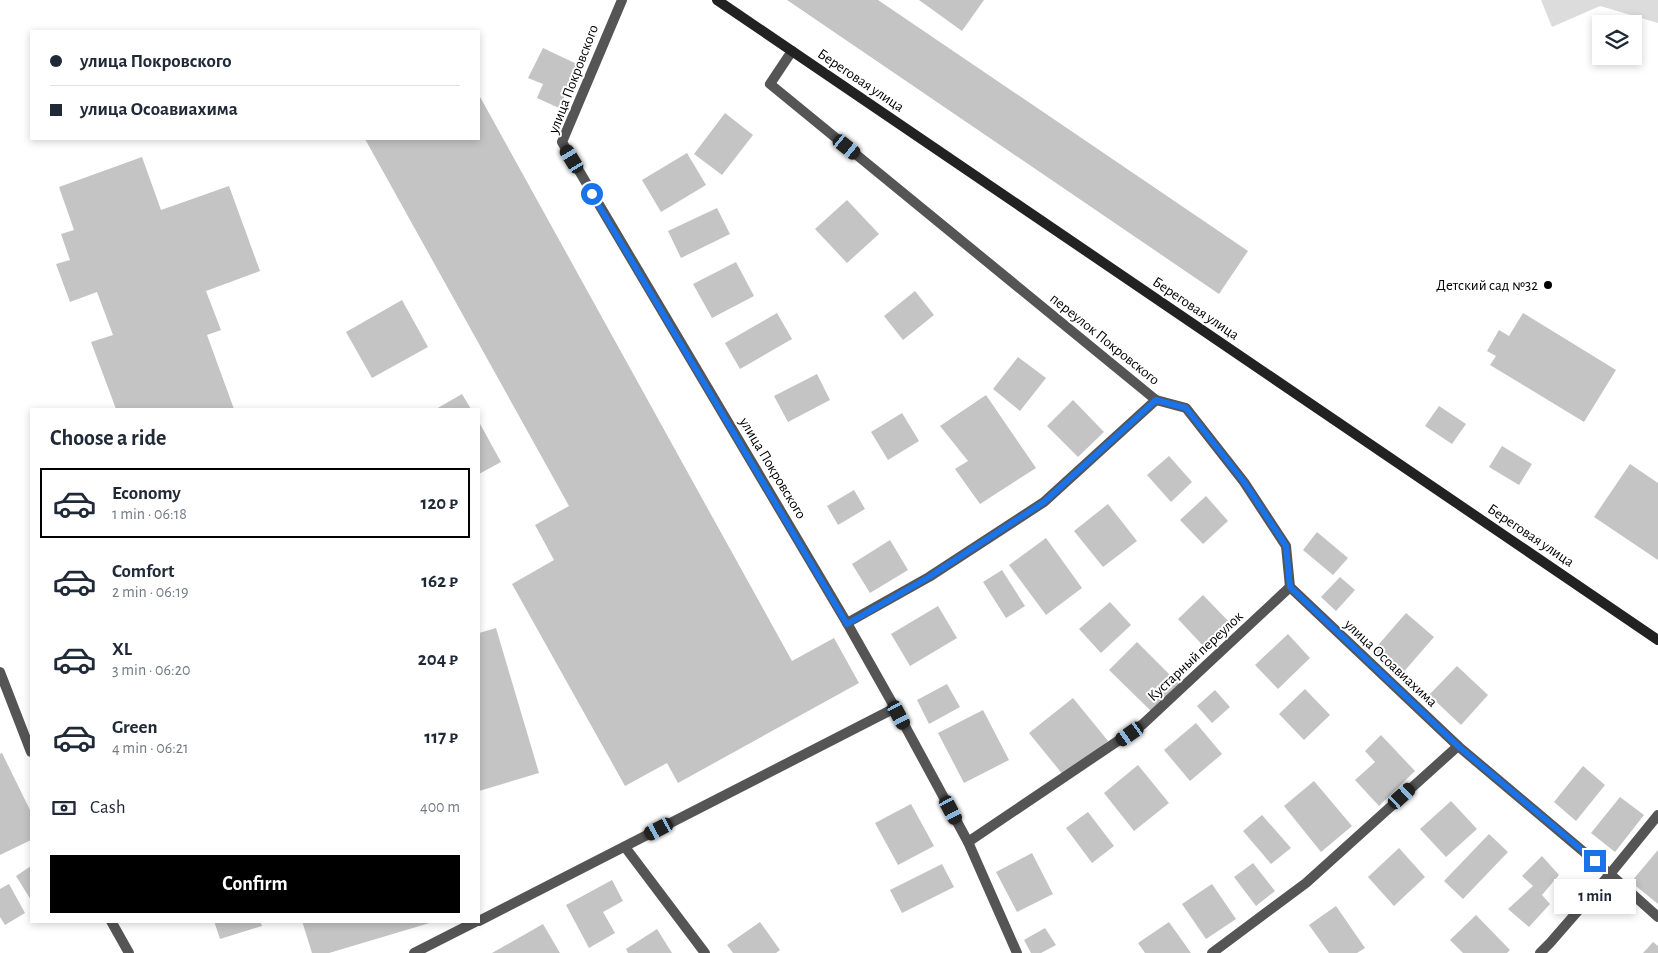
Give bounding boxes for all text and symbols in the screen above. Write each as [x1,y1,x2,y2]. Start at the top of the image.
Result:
map controls [1592,15,1642,65]
button: layers [1592,15,1642,65]
street label: улица Покровского [545,23,601,137]
street label: Береговая улица [815,46,907,115]
text: улица Покровского [80,52,232,71]
text: улица Осоавиахима [80,100,238,119]
car [830,132,863,162]
car [557,142,586,176]
route start [581,183,603,205]
street label: Береговая улица [1150,274,1242,343]
place label: Детский сад №32 [1436,278,1538,293]
marker: Детский сад №32 [1542,279,1554,291]
street label: переулок Покровского [1047,291,1162,388]
street label: улица Покровского [736,414,809,522]
text: Choose a ride [50,427,166,449]
icon: car [52,481,97,526]
text: Economy [112,484,181,503]
text: 120 ₽ [421,494,458,513]
street label: Береговая улица [1485,501,1577,570]
text: 1 min · 06:18 [112,506,187,522]
icon: car [52,559,97,604]
text: Comfort [112,562,174,581]
text: 162 ₽ [421,572,458,591]
text: 2 min · 06:19 [112,584,188,600]
street label: Кустарный переулок [1145,609,1246,704]
street label: улица Осоавиахима [1341,616,1440,710]
icon: car [52,637,97,682]
text: XL [112,640,132,659]
text: 204 ₽ [418,650,458,669]
text: 3 min · 06:20 [112,662,190,678]
car [885,698,912,732]
icon: car [52,715,97,760]
text: Green [112,718,158,737]
car [1113,719,1146,749]
text: 117 ₽ [424,728,458,747]
text: 4 min · 06:21 [112,740,189,756]
car [1385,780,1418,812]
car [937,793,964,827]
icon: cash [50,794,78,822]
text: Cash [90,798,126,817]
text: 400 m [420,799,460,815]
car [642,815,675,843]
route end [1584,850,1606,872]
button: Confirm [50,855,460,913]
callout: 1 min [1554,878,1636,914]
text: 1 min [1578,888,1612,904]

